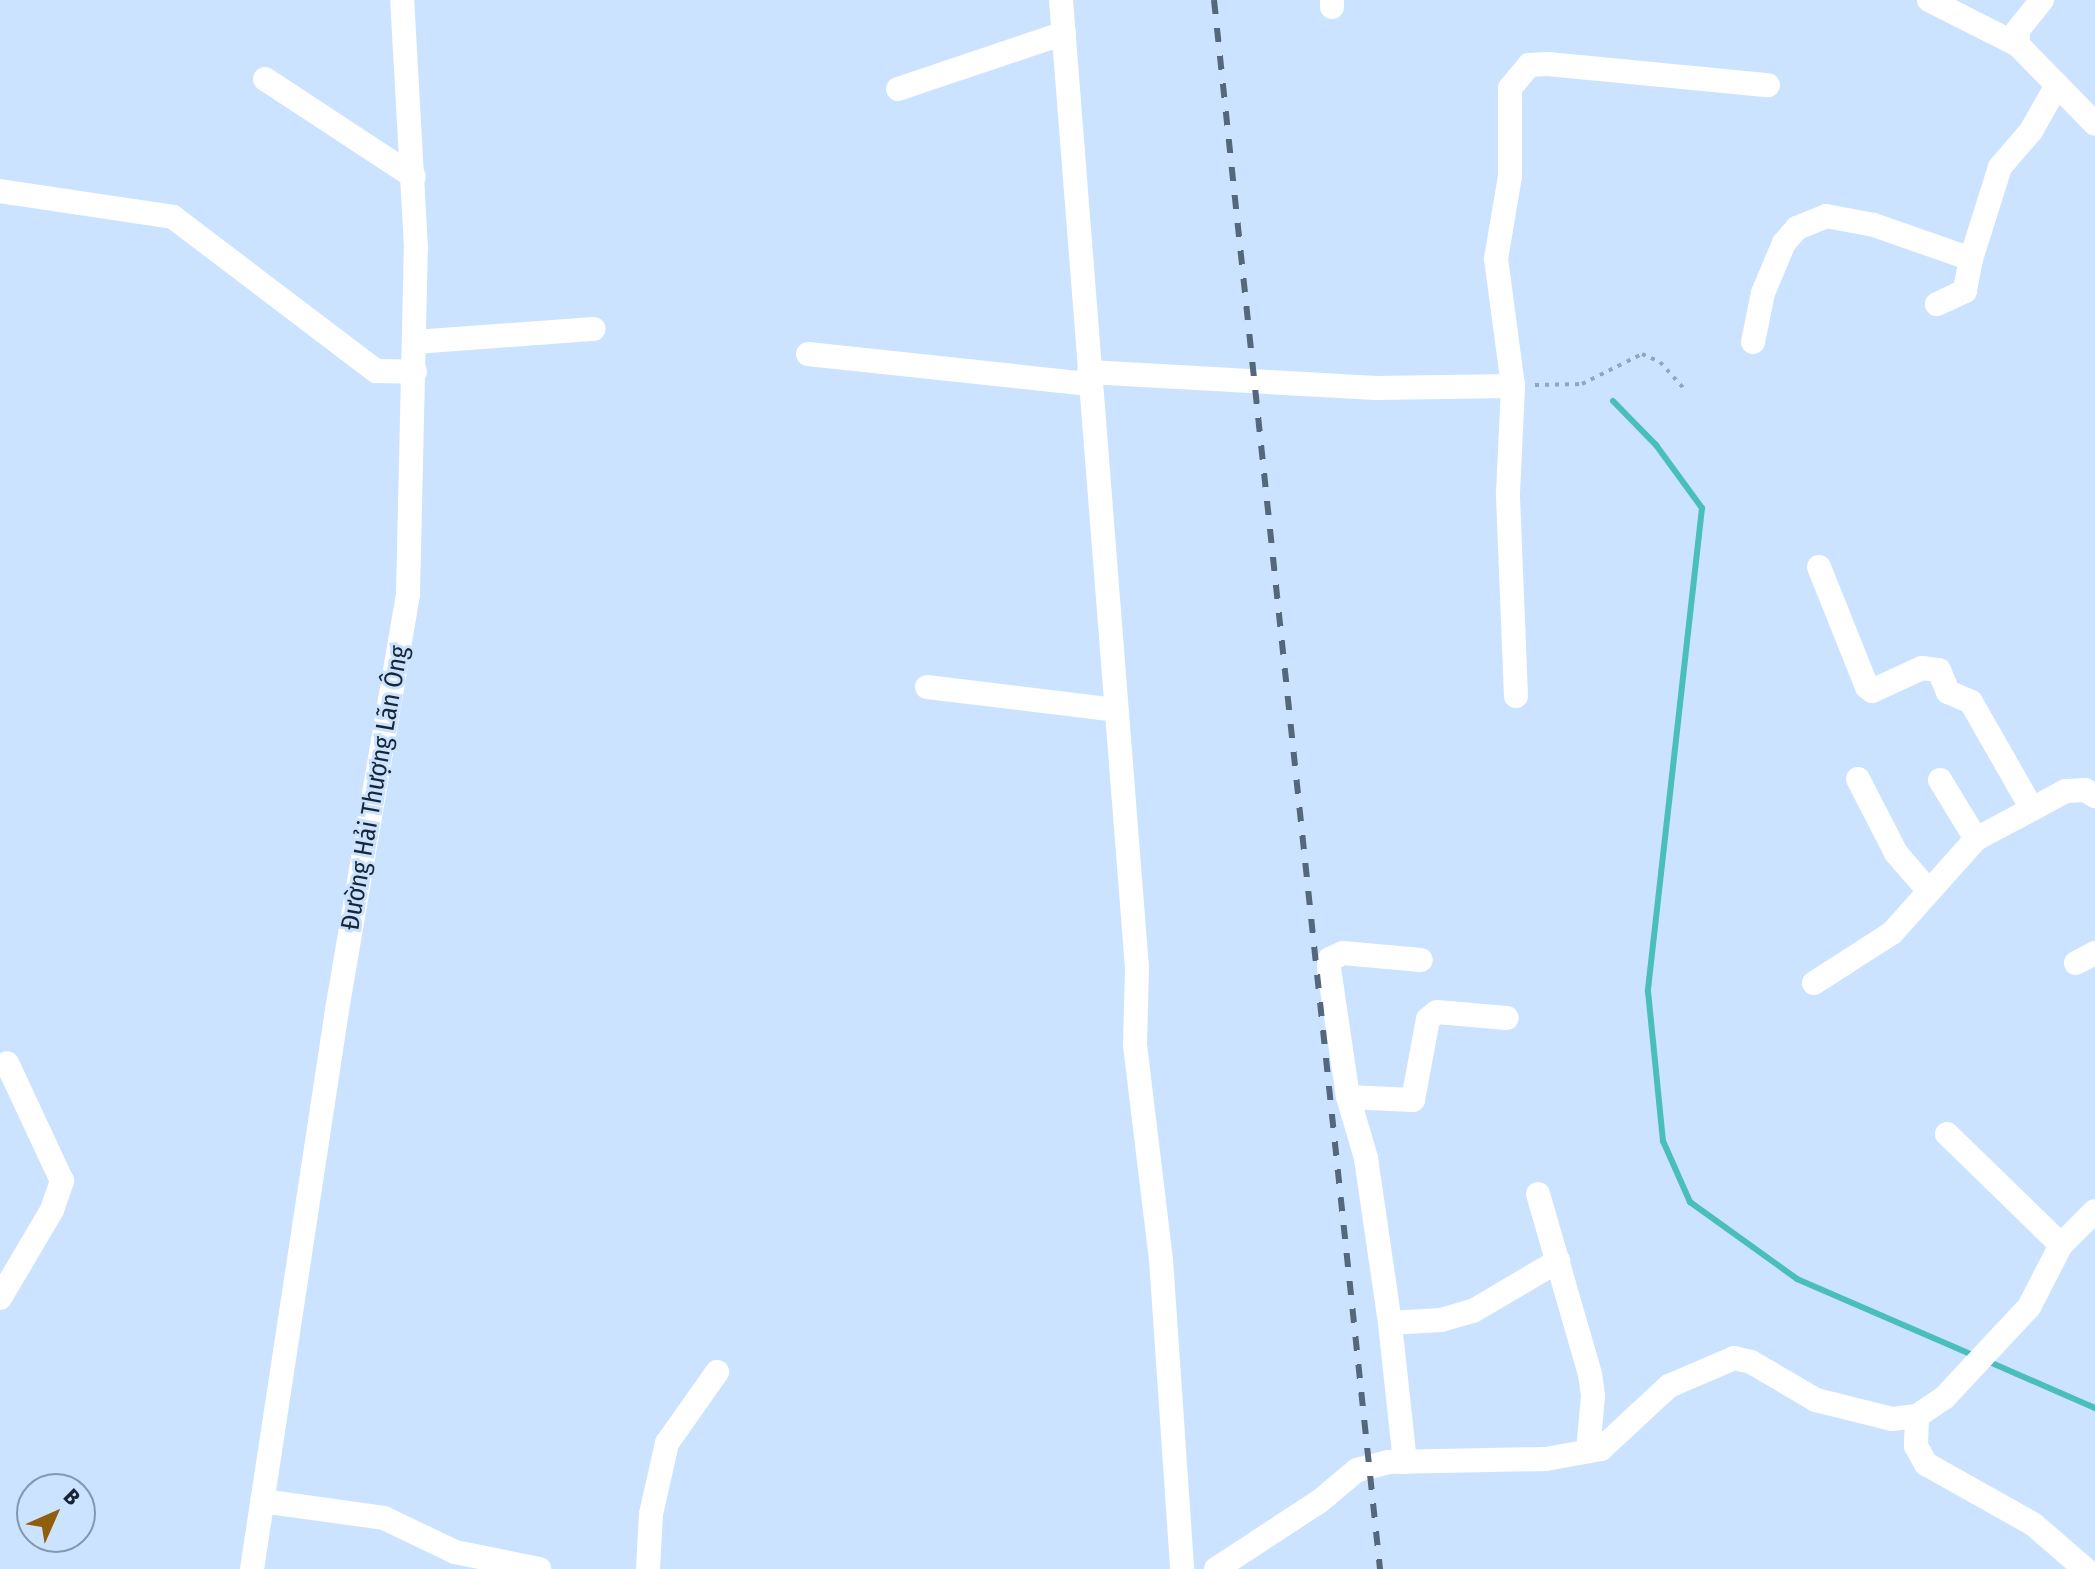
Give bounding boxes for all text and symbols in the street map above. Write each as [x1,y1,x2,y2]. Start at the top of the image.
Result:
street label: Đường Hải Thượng Lãn Ông [335,643,415,933]
north arrow [16,1473,96,1553]
text: B [58,1483,86,1511]

